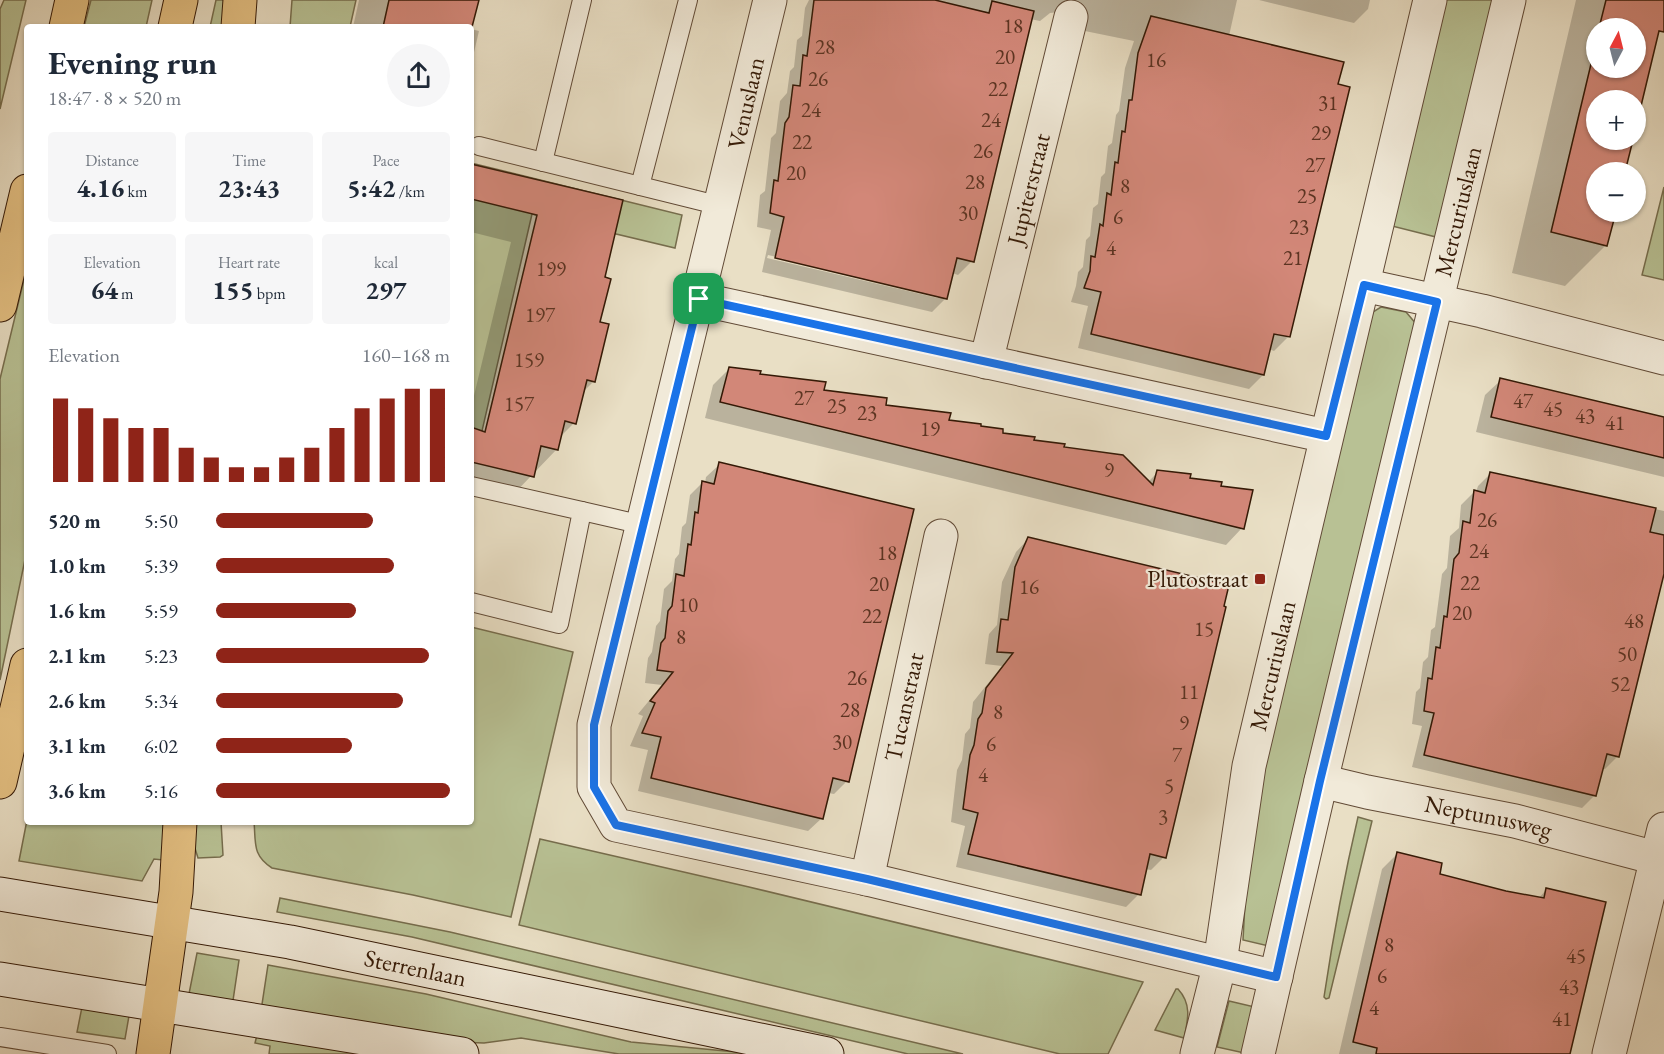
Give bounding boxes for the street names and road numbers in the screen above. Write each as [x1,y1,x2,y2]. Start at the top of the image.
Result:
street label: Venuslaan [720,53,771,152]
street label: Jupiterstraat [999,129,1057,250]
street label: Mercuriuslaan [1427,143,1488,280]
street label: Mercuriuslaan [1242,597,1303,734]
street label: Tucanstraat [877,649,931,764]
street label: Neptunusweg [1422,788,1556,845]
street label: Sterrenlaan [361,942,470,993]

